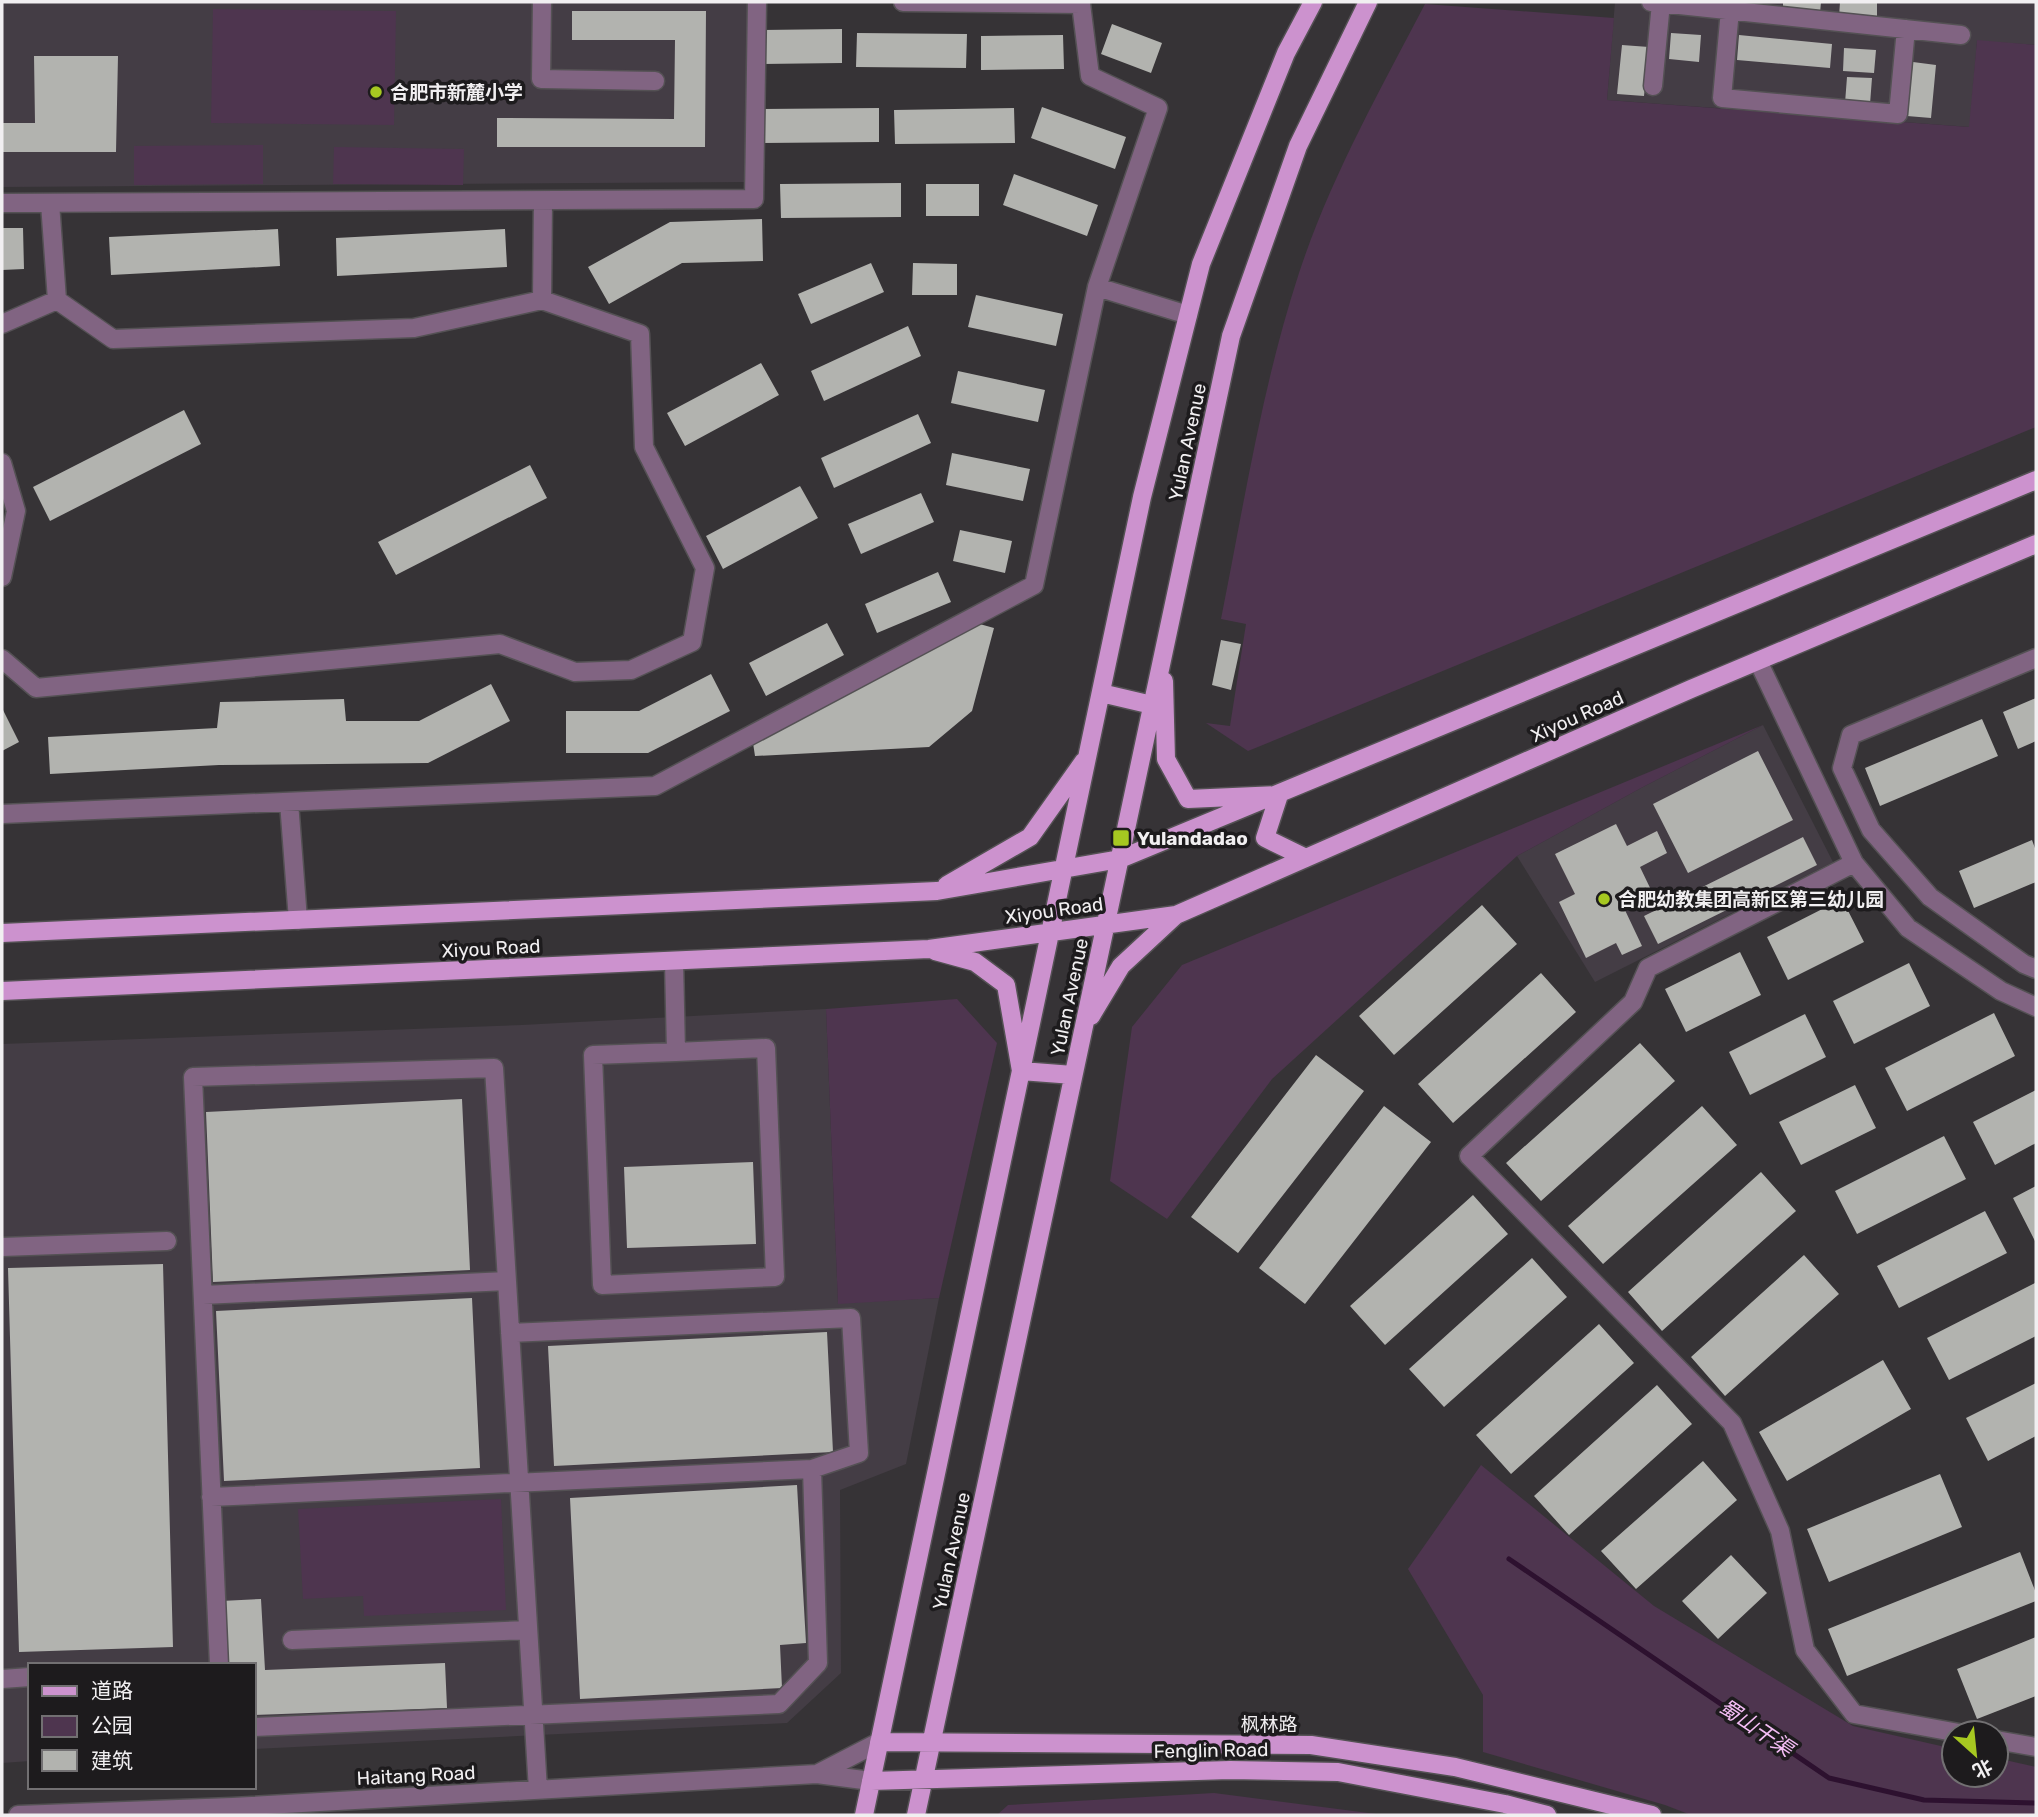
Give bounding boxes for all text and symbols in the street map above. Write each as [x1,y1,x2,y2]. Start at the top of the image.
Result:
place label: 合肥市新麓小学 [390,81,523,104]
marker: 合肥市新麓小学 [368,84,384,100]
street label: Yulan Avenue [1164,381,1211,503]
street label: Xiyou Road [1527,686,1627,747]
place label: Yulandadao [1137,827,1248,850]
marker: Yulandadao [1111,828,1131,848]
place label: 合肥幼教集团高新区第三幼儿园 [1618,888,1884,911]
marker: 合肥幼教集团高新区第三幼儿园 [1596,891,1612,907]
street label: Xiyou Road [1004,892,1105,929]
street label: Xiyou Road [441,934,541,963]
street label: Yulan Avenue [1046,936,1093,1058]
street label: Yulan Avenue [928,1490,975,1612]
legend [28,1663,256,1789]
text: 道路 [91,1678,133,1703]
water label: 蜀山干渠 [1714,1694,1801,1763]
text: 公园 [91,1713,133,1738]
street label: 枫林路 [1240,1713,1298,1736]
north arrow [1940,1719,2010,1789]
street label: Fenglin Road [1153,1738,1269,1763]
text: 建筑 [91,1748,133,1773]
text: 北 [1969,1754,1996,1783]
street label: Haitang Road [356,1761,476,1790]

